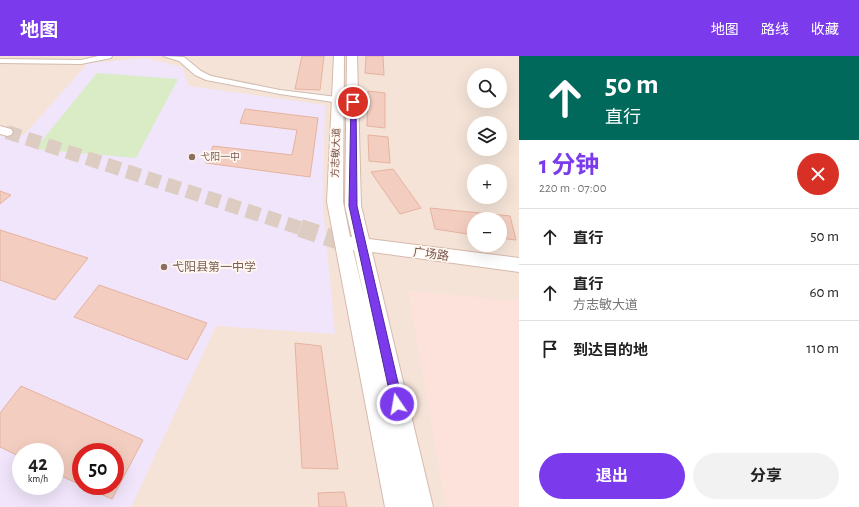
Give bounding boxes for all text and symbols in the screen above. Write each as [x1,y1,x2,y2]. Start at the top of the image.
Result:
text: 地图 [20,21,58,40]
text: 地图 [711,23,739,37]
text: 路线 [761,23,789,37]
text: 收藏 [811,23,839,37]
map controls [467,68,507,252]
button: search [467,68,507,108]
text: 50 m [605,71,659,99]
icon: ahead [539,72,591,124]
pin [336,85,370,119]
icon: arrive [342,91,364,113]
text: 直行 [605,109,641,127]
button: layers [467,116,507,156]
street label: 方志敏大道 [329,128,342,178]
place label: 弋阳一中 [200,151,240,162]
marker: 弋阳一中 [187,152,197,162]
button: close [797,153,839,195]
text: 1 分钟 [539,154,599,178]
button: + [467,164,507,204]
text: 220 m · 07:00 [539,182,607,195]
button: − [467,212,507,252]
icon: ahead [539,226,561,248]
text: 50 m [810,229,839,244]
text: 直行 [573,231,603,246]
street label: 广场路 [412,245,450,262]
place label: 弋阳县第一中学 [172,260,256,273]
marker: 弋阳县第一中学 [159,262,169,272]
text: 直行 [573,277,603,292]
icon: ahead [539,282,561,304]
text: 60 m [810,285,839,300]
text: 方志敏大道 [573,299,638,312]
icon: arrive [539,338,561,360]
text: 110 m [806,341,839,356]
text: 到达目的地 [573,343,648,358]
position arrow [376,383,418,425]
speed limit sign: 50 [72,443,124,495]
button: 退出 [539,453,685,499]
button: 分享 [693,453,839,499]
text: 42 [28,454,48,474]
text: km/h [28,474,48,484]

